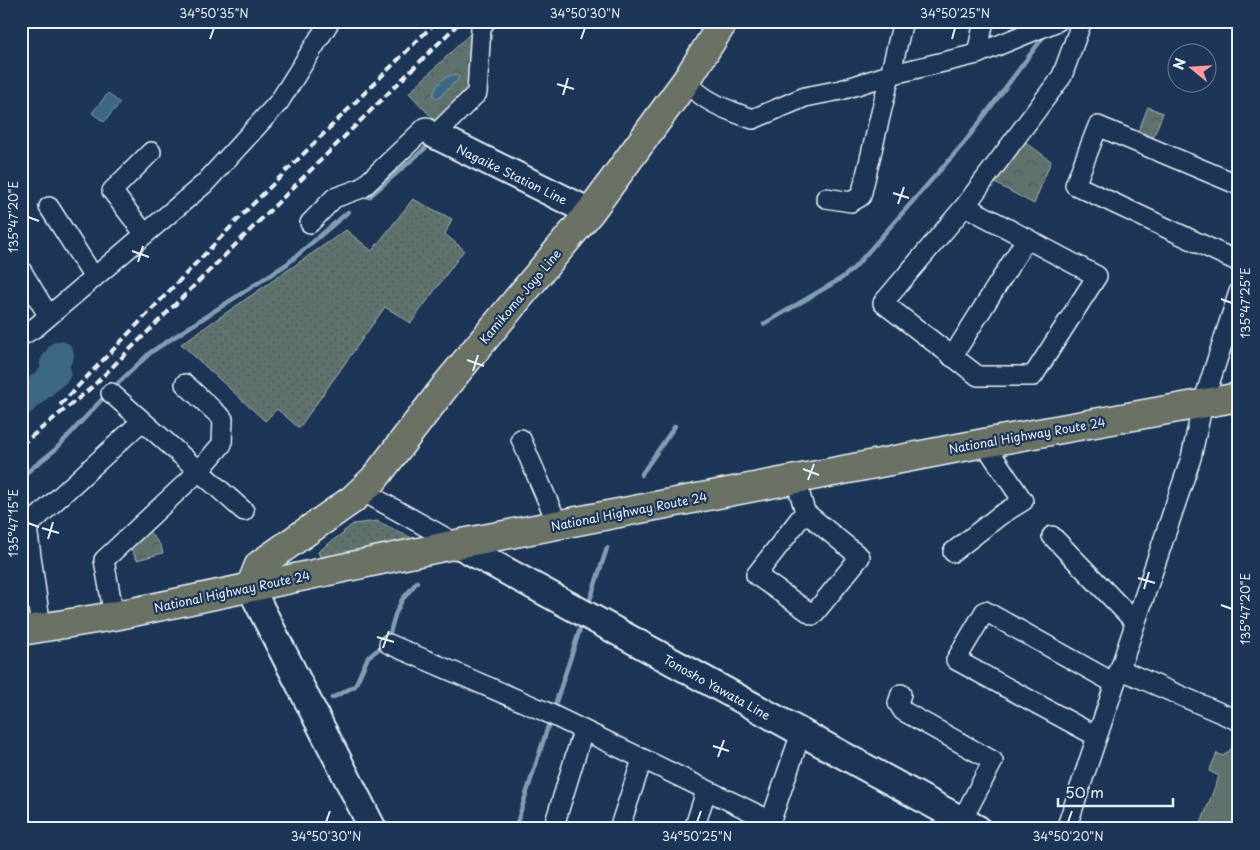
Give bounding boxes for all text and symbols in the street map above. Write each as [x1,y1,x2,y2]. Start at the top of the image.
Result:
text: 34°50'35"N [179,4,249,22]
text: 34°50'30"N [550,4,620,22]
text: 34°50'25"N [920,4,990,22]
north arrow [1168,42,1218,92]
text: N [1167,55,1191,72]
street label: Nagaike Station Line [454,139,571,209]
text: 135°47'20"E [4,181,22,253]
street label: Kamikoma Joyo Line [475,245,565,347]
text: 135°47'25"E [1236,267,1254,339]
street label: National Highway Route 24 [947,412,1107,458]
street label: National Highway Route 24 [549,487,709,535]
text: 135°47'15"E [4,489,22,557]
street label: National Highway Route 24 [152,566,312,616]
text: 135°47'20"E [1236,573,1254,645]
street label: Tonosho Yawata Line [660,650,774,724]
scale bar [1058,775,1172,807]
text: 50 m [1065,780,1104,803]
text: 34°50'30"N [291,827,361,845]
text: 34°50'25"N [662,827,732,845]
text: 34°50'20"N [1032,827,1104,845]

